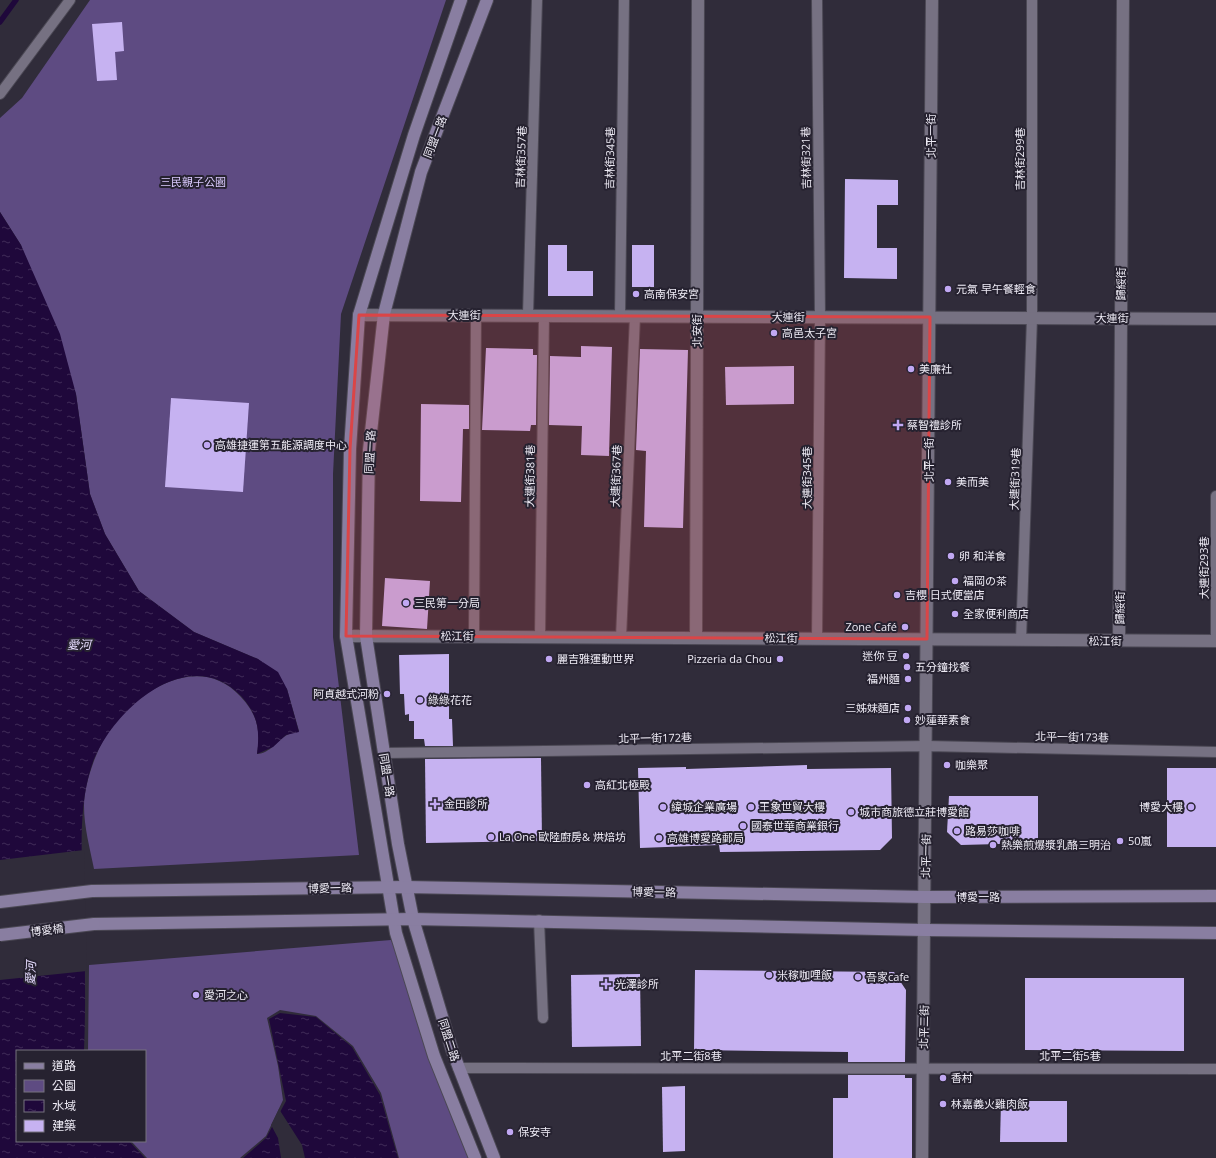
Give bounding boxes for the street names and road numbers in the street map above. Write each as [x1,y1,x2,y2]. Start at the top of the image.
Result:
street label: 同盟一路 [420,114,449,160]
street label: 北平一街 [923,114,938,158]
street label: 吉林街357巷 [512,125,529,189]
street label: 吉林街345巷 [601,126,618,190]
street label: 吉林街321巷 [797,126,814,190]
street label: 吉林街299巷 [1012,128,1027,190]
street label: 歸綏街 [1113,268,1128,301]
street label: 大連街 [448,307,481,322]
street label: 大連街 [772,309,805,324]
street label: 大連街 [1096,310,1129,325]
street label: 北安街 [689,315,704,348]
street label: 同盟一路 [361,430,378,474]
street label: 北平一街 [921,438,936,482]
street label: 大連街381巷 [521,444,538,508]
street label: 大連街367巷 [607,444,624,508]
street label: 大連街345巷 [799,447,814,509]
street label: 大連街319巷 [1006,447,1023,511]
street label: 大連街293巷 [1196,537,1211,599]
street label: 歸綏街 [1112,592,1127,625]
street label: 松江街 [441,628,474,643]
street label: 松江街 [765,630,798,645]
street label: 松江街 [1089,633,1122,648]
street label: 北平一街173巷 [1035,728,1109,745]
street label: 北平一街172巷 [618,729,692,746]
street label: 同盟一路 [377,752,398,798]
street label: 北平一街 [918,834,933,878]
street label: 博愛一路 [308,880,352,895]
street label: 博愛一路 [632,884,676,899]
street label: 博愛一路 [956,889,1000,904]
street label: 博愛橋 [30,920,64,939]
street label: 北平二街 [916,1005,931,1049]
street label: 同盟二路 [436,1017,463,1063]
street label: 北平二街8巷 [660,1048,722,1063]
street label: 北平二街5巷 [1039,1048,1101,1063]

